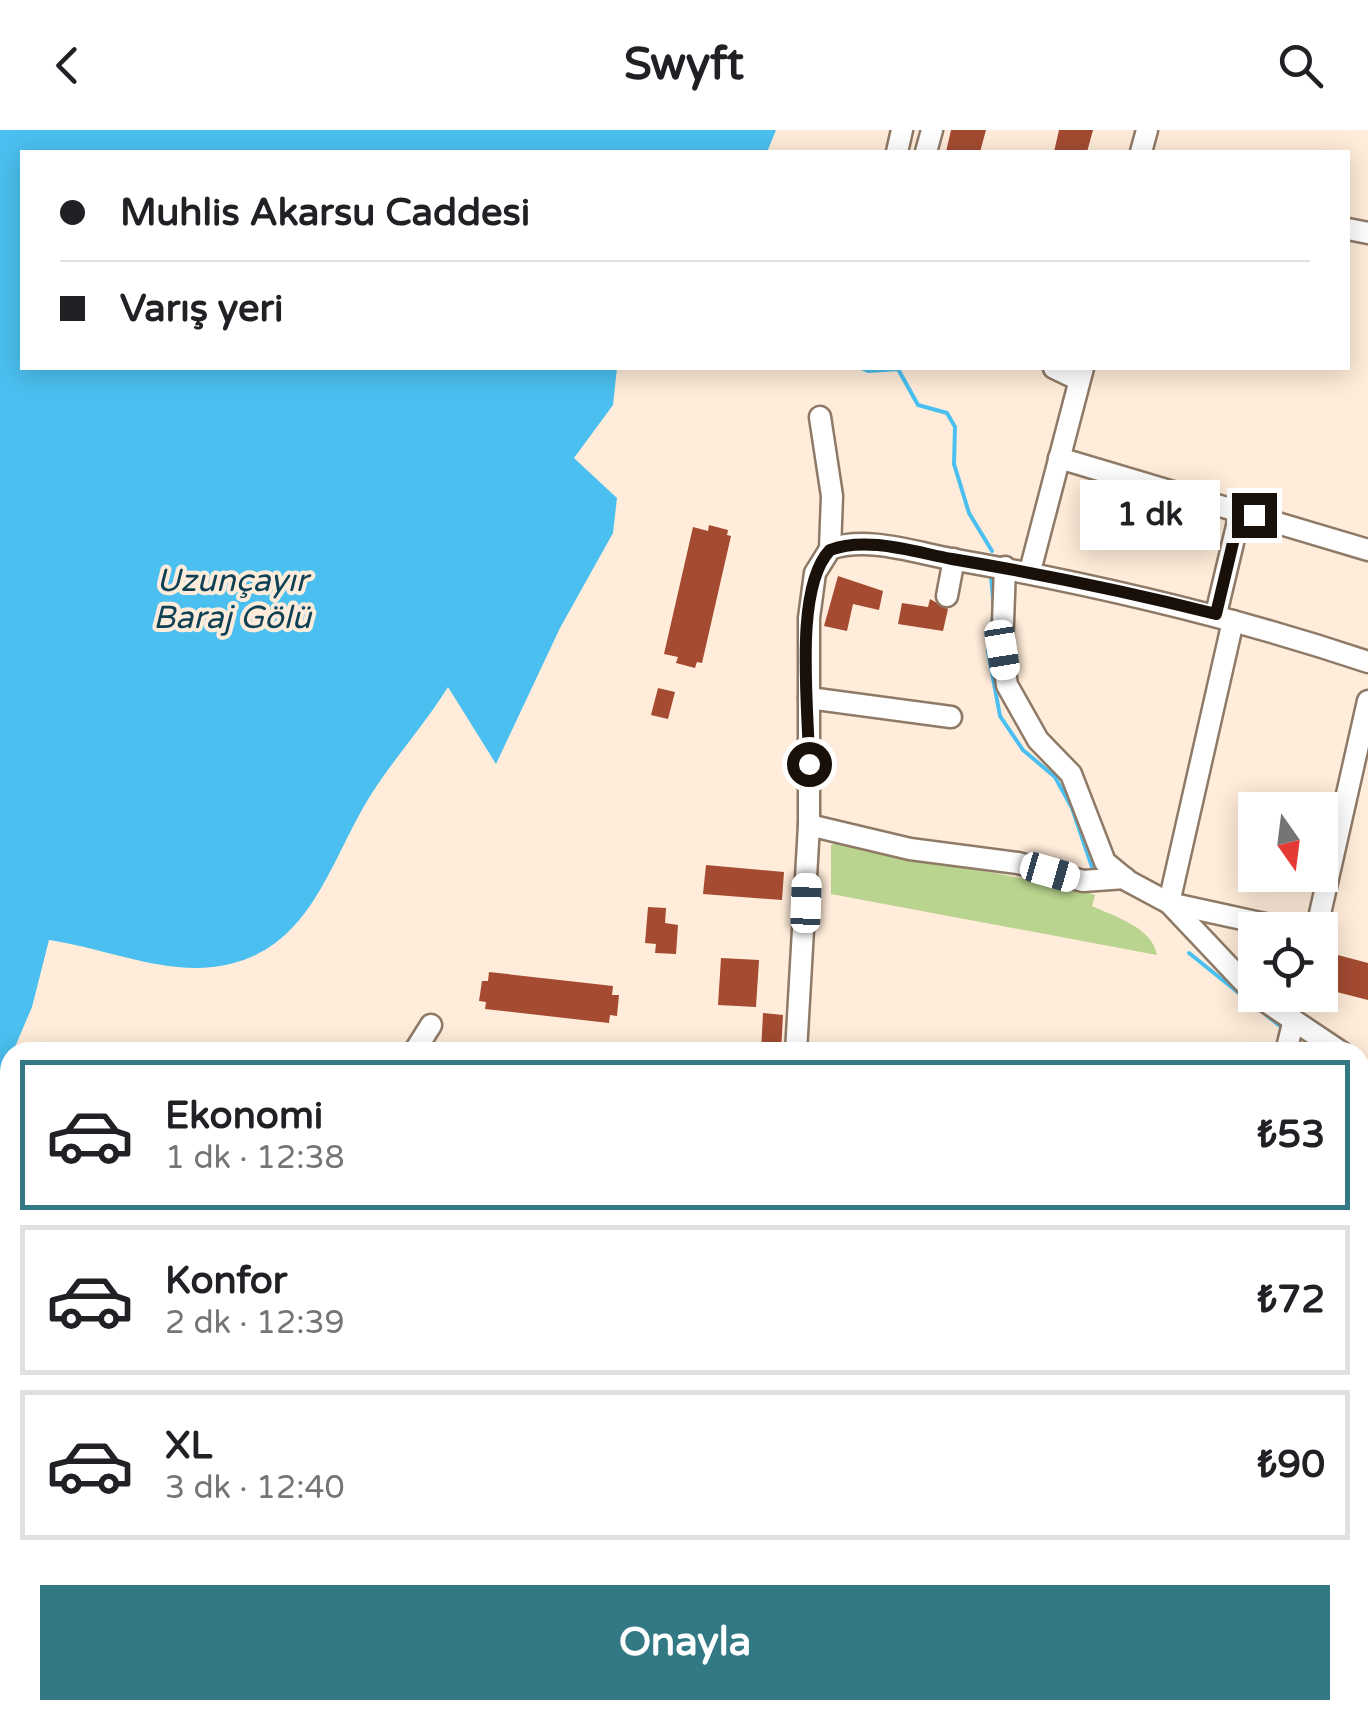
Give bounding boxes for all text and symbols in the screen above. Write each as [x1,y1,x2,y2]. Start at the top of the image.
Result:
icon: back [40,38,95,93]
text: Swyft [624,38,744,92]
icon: search [1273,38,1328,93]
text: Muhlis Akarsu Caddesi [120,190,530,236]
text: Varış yeri [120,286,283,332]
callout: 1 dk [1079,480,1219,550]
route end [1232,493,1277,538]
text: 1 dk [1117,496,1183,534]
water label: Uzunçayır Baraj Gölü [153,562,313,637]
car [982,618,1022,682]
route start [787,742,832,787]
north arrow [1238,792,1338,892]
map controls [1238,792,1338,1012]
car [1017,849,1083,895]
car [790,872,822,934]
button: locate [1238,912,1338,1012]
icon: car [45,1090,135,1180]
text: Ekonomi [165,1093,323,1139]
text: ₺53 [1257,1112,1325,1158]
text: 1 dk · 12:38 [165,1139,345,1177]
icon: car [45,1255,135,1345]
text: Konfor [165,1258,287,1304]
text: ₺72 [1257,1277,1325,1323]
text: 2 dk · 12:39 [165,1304,345,1342]
icon: car [45,1420,135,1510]
text: XL [165,1423,212,1469]
text: ₺90 [1257,1442,1325,1488]
text: 3 dk · 12:40 [165,1469,345,1507]
button: Onayla [40,1585,1330,1700]

